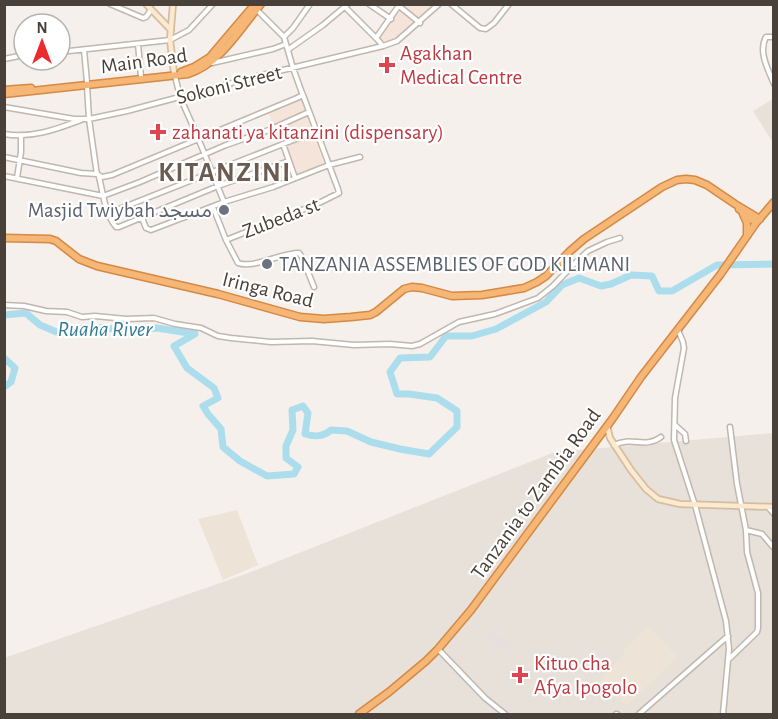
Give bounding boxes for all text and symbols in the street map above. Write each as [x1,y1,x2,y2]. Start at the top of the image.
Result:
north arrow [12,12,72,72]
text: N [36,20,48,36]
place label: Agakhan Medical Centre [400,43,522,88]
street label: Main Road [99,45,189,77]
marker: Agakhan Medical Centre [378,56,396,74]
street label: Sokoni Street [174,62,284,108]
place label: zahanati ya kitanzini (dispensary) [172,122,444,143]
marker: zahanati ya kitanzini (dispensary) [149,123,167,141]
district label: KITANZINI [158,159,292,186]
street label: Zubeda st [240,194,323,242]
place label: Masjid Twiybah مسجد [28,200,212,221]
marker: Masjid Twiybah مسجد [217,203,231,217]
place label: TANZANIA ASSEMBLIES OF GOD KILIMANI [279,254,630,275]
marker: TANZANIA ASSEMBLIES OF GOD KILIMANI [260,257,274,271]
street label: Iringa Road [220,269,316,311]
water label: Ruaha River [58,318,153,340]
street label: Tanzania to Zambia Road [467,405,605,583]
place label: Kituo cha Afya Ipogolo [534,653,637,698]
marker: Kituo cha Afya Ipogolo [511,666,529,684]

